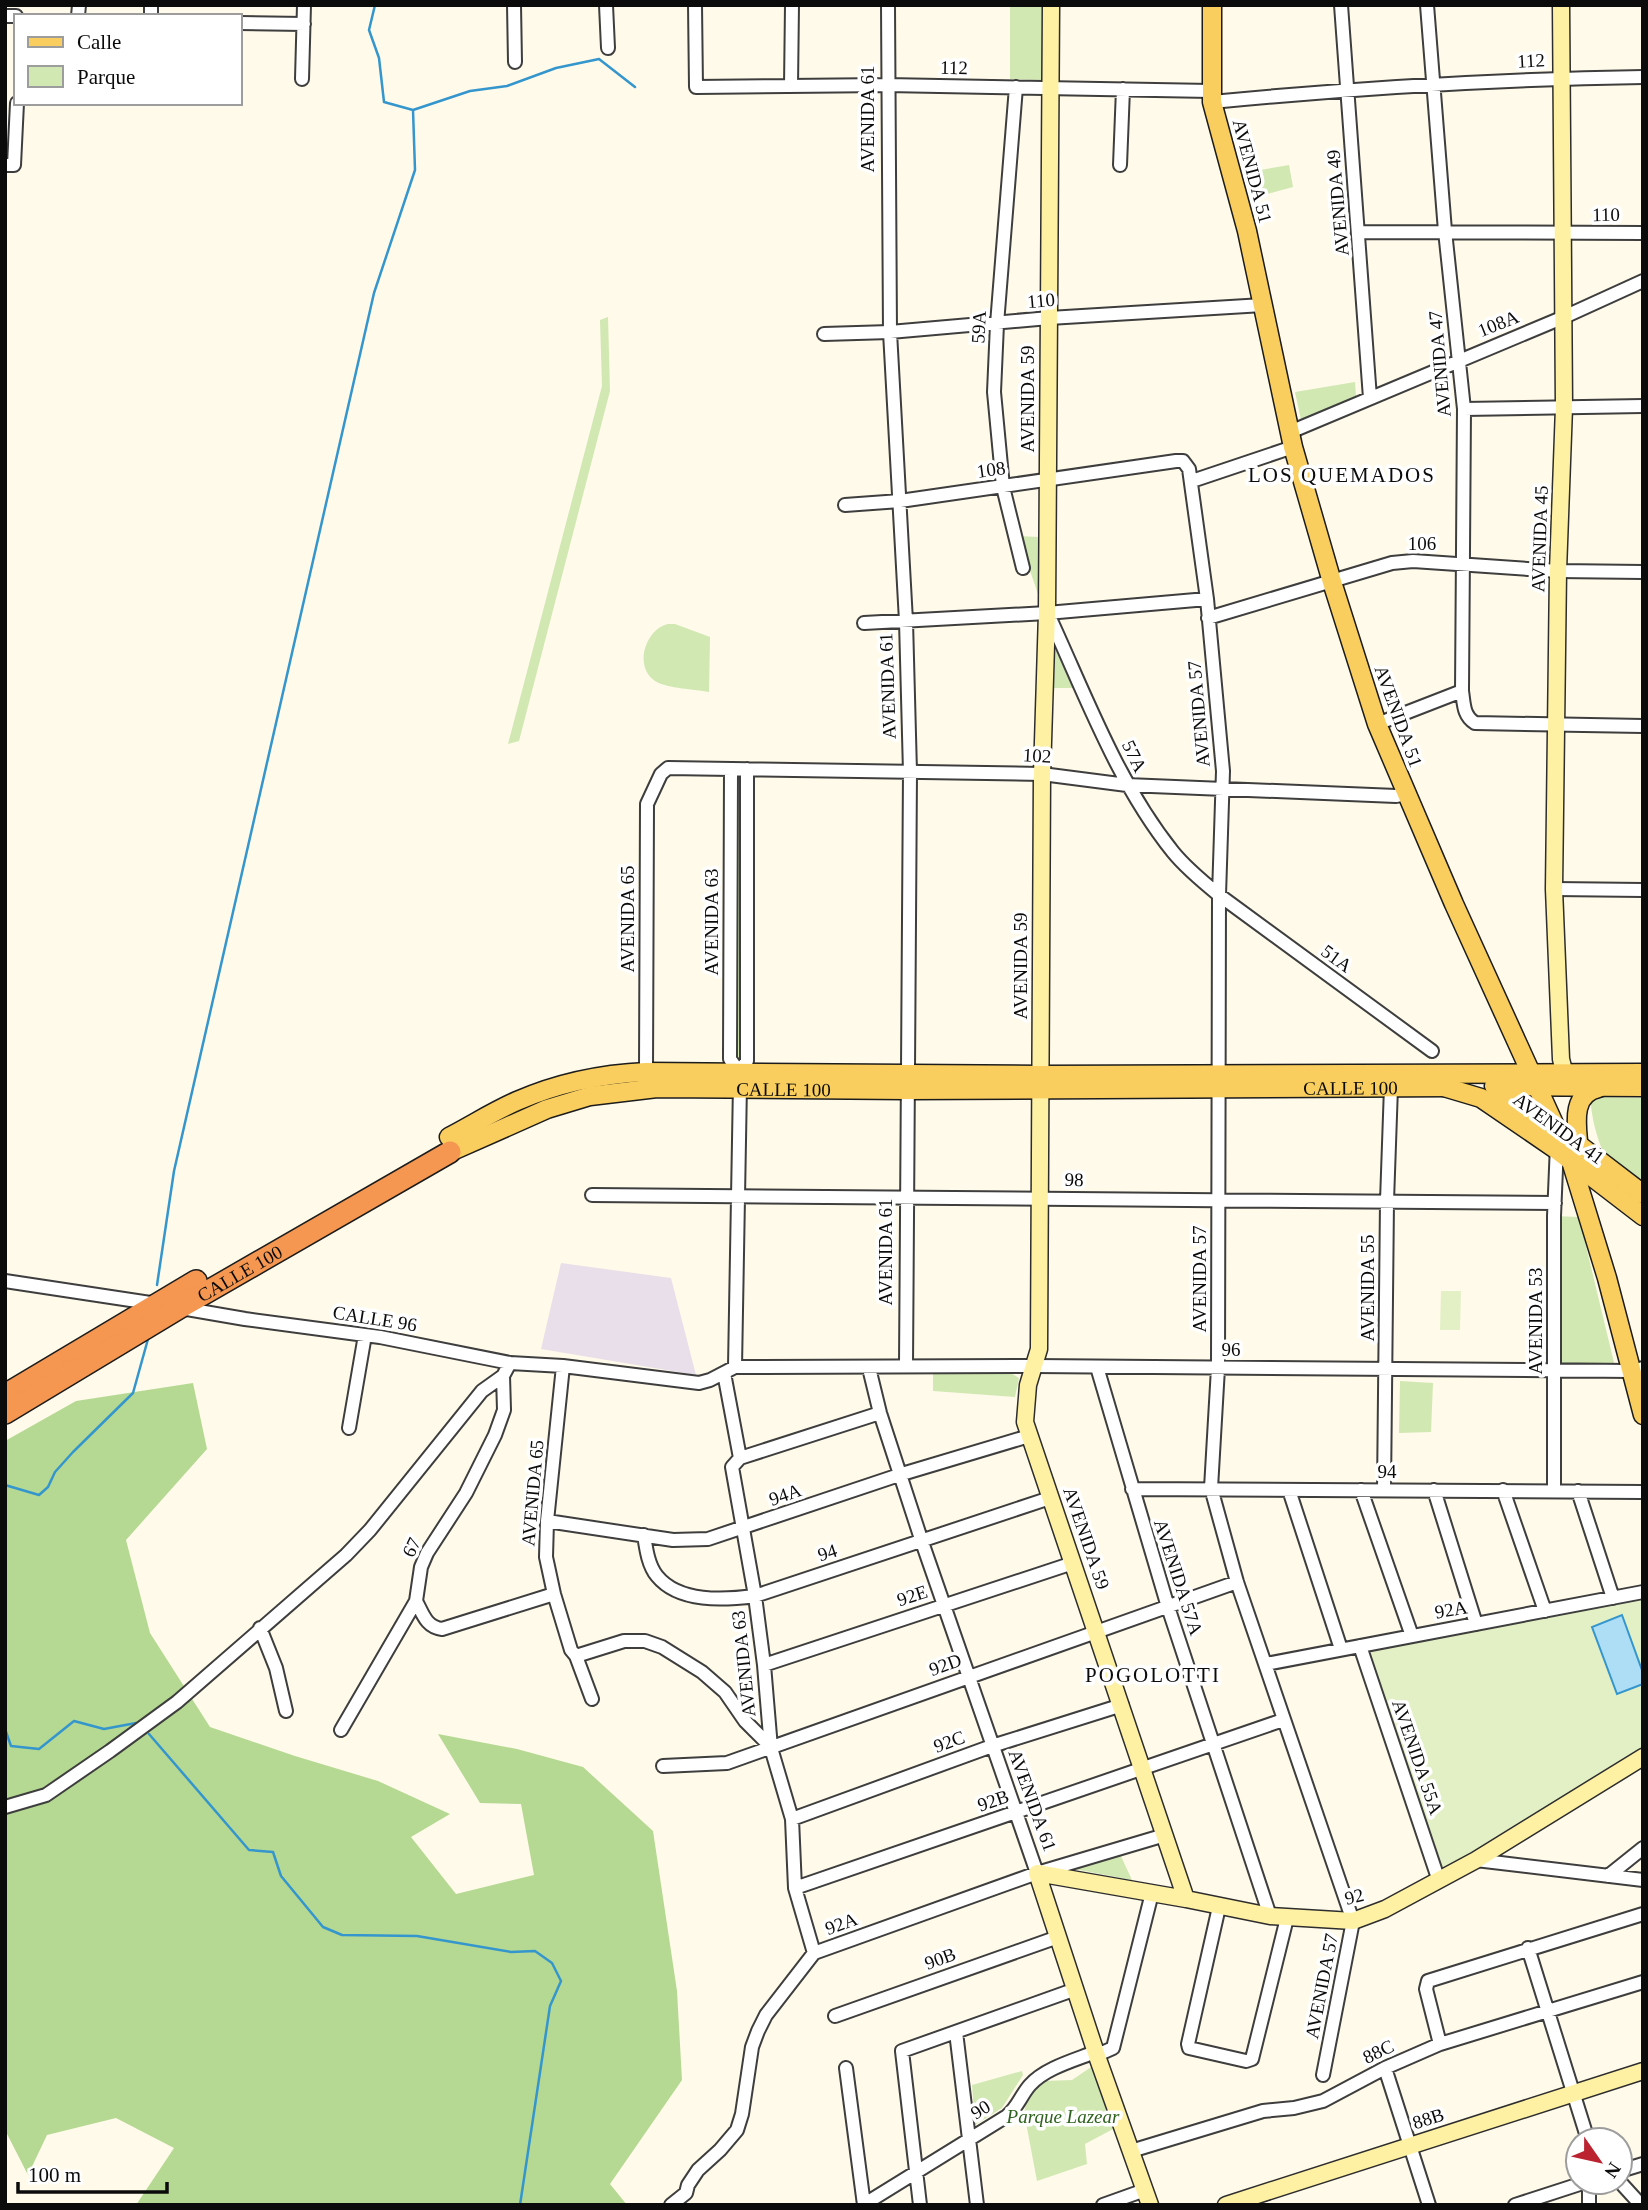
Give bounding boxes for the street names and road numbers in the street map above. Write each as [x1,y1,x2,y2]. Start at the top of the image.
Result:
street label: 112 [1517,49,1545,72]
street label: 112 [940,57,968,78]
street label: AVENIDA 61 [857,66,878,172]
street label: AVENIDA 51 [1229,117,1276,225]
street label: AVENIDA 49 [1322,149,1353,257]
street label: 110 [1592,204,1620,225]
street label: 110 [1026,289,1056,312]
street label: 108A [1475,306,1522,341]
street label: 59A [967,310,990,344]
street label: AVENIDA 47 [1424,310,1455,418]
street label: AVENIDA 59 [1017,346,1038,452]
street label: 108 [975,457,1007,482]
street label: AVENIDA 45 [1527,485,1552,593]
street label: 106 [1408,533,1436,554]
street label: AVENIDA 61 [875,632,900,740]
street label: AVENIDA 57 [1183,660,1214,768]
street label: AVENIDA 51 [1370,662,1427,770]
street label: 57A [1118,737,1151,776]
street label: 102 [1022,744,1052,767]
street label: AVENIDA 65 [617,866,638,972]
street label: AVENIDA 63 [701,869,722,975]
street label: AVENIDA 59 [1010,913,1031,1019]
street label: 51A [1317,940,1356,977]
street label: CALLE 100 [1303,1077,1398,1099]
street label: CALLE 100 [736,1079,831,1100]
street label: AVENIDA 41 [1509,1089,1608,1168]
street label: 98 [1064,1169,1084,1190]
street label: AVENIDA 61 [875,1199,896,1305]
street label: AVENIDA 57 [1189,1226,1210,1332]
street label: AVENIDA 55 [1357,1235,1378,1341]
street label: CALLE 100 [194,1241,286,1306]
street label: AVENIDA 53 [1525,1268,1546,1374]
street label: CALLE 96 [331,1301,419,1336]
street label: 96 [1222,1339,1241,1360]
street label: AVENIDA 65 [517,1439,548,1547]
street label: 94 [1378,1461,1397,1482]
street label: 94A [766,1479,804,1510]
street label: AVENIDA 59 [1059,1484,1114,1592]
street label: AVENIDA 57A [1150,1517,1207,1638]
street label: 67 [398,1534,425,1560]
street label: 94 [815,1539,840,1565]
street label: 92E [894,1581,930,1610]
street label: 92A [1433,1596,1469,1623]
street label: AVENIDA 63 [727,1610,760,1718]
street label: 92D [926,1649,964,1680]
street label: AVENIDA 55A [1388,1697,1447,1818]
street label: 92C [931,1726,968,1757]
street label: AVENIDA 61 [1004,1746,1061,1854]
street label: 92B [975,1785,1012,1816]
street label: 92 [1342,1884,1366,1909]
street label: 92A [822,1908,860,1939]
street label: AVENIDA 57 [1301,1932,1342,2041]
street label: 90B [922,1943,959,1974]
street label: 88C [1359,2035,1397,2068]
street label: 90 [967,2095,994,2123]
street label: 88B [1410,2104,1446,2133]

